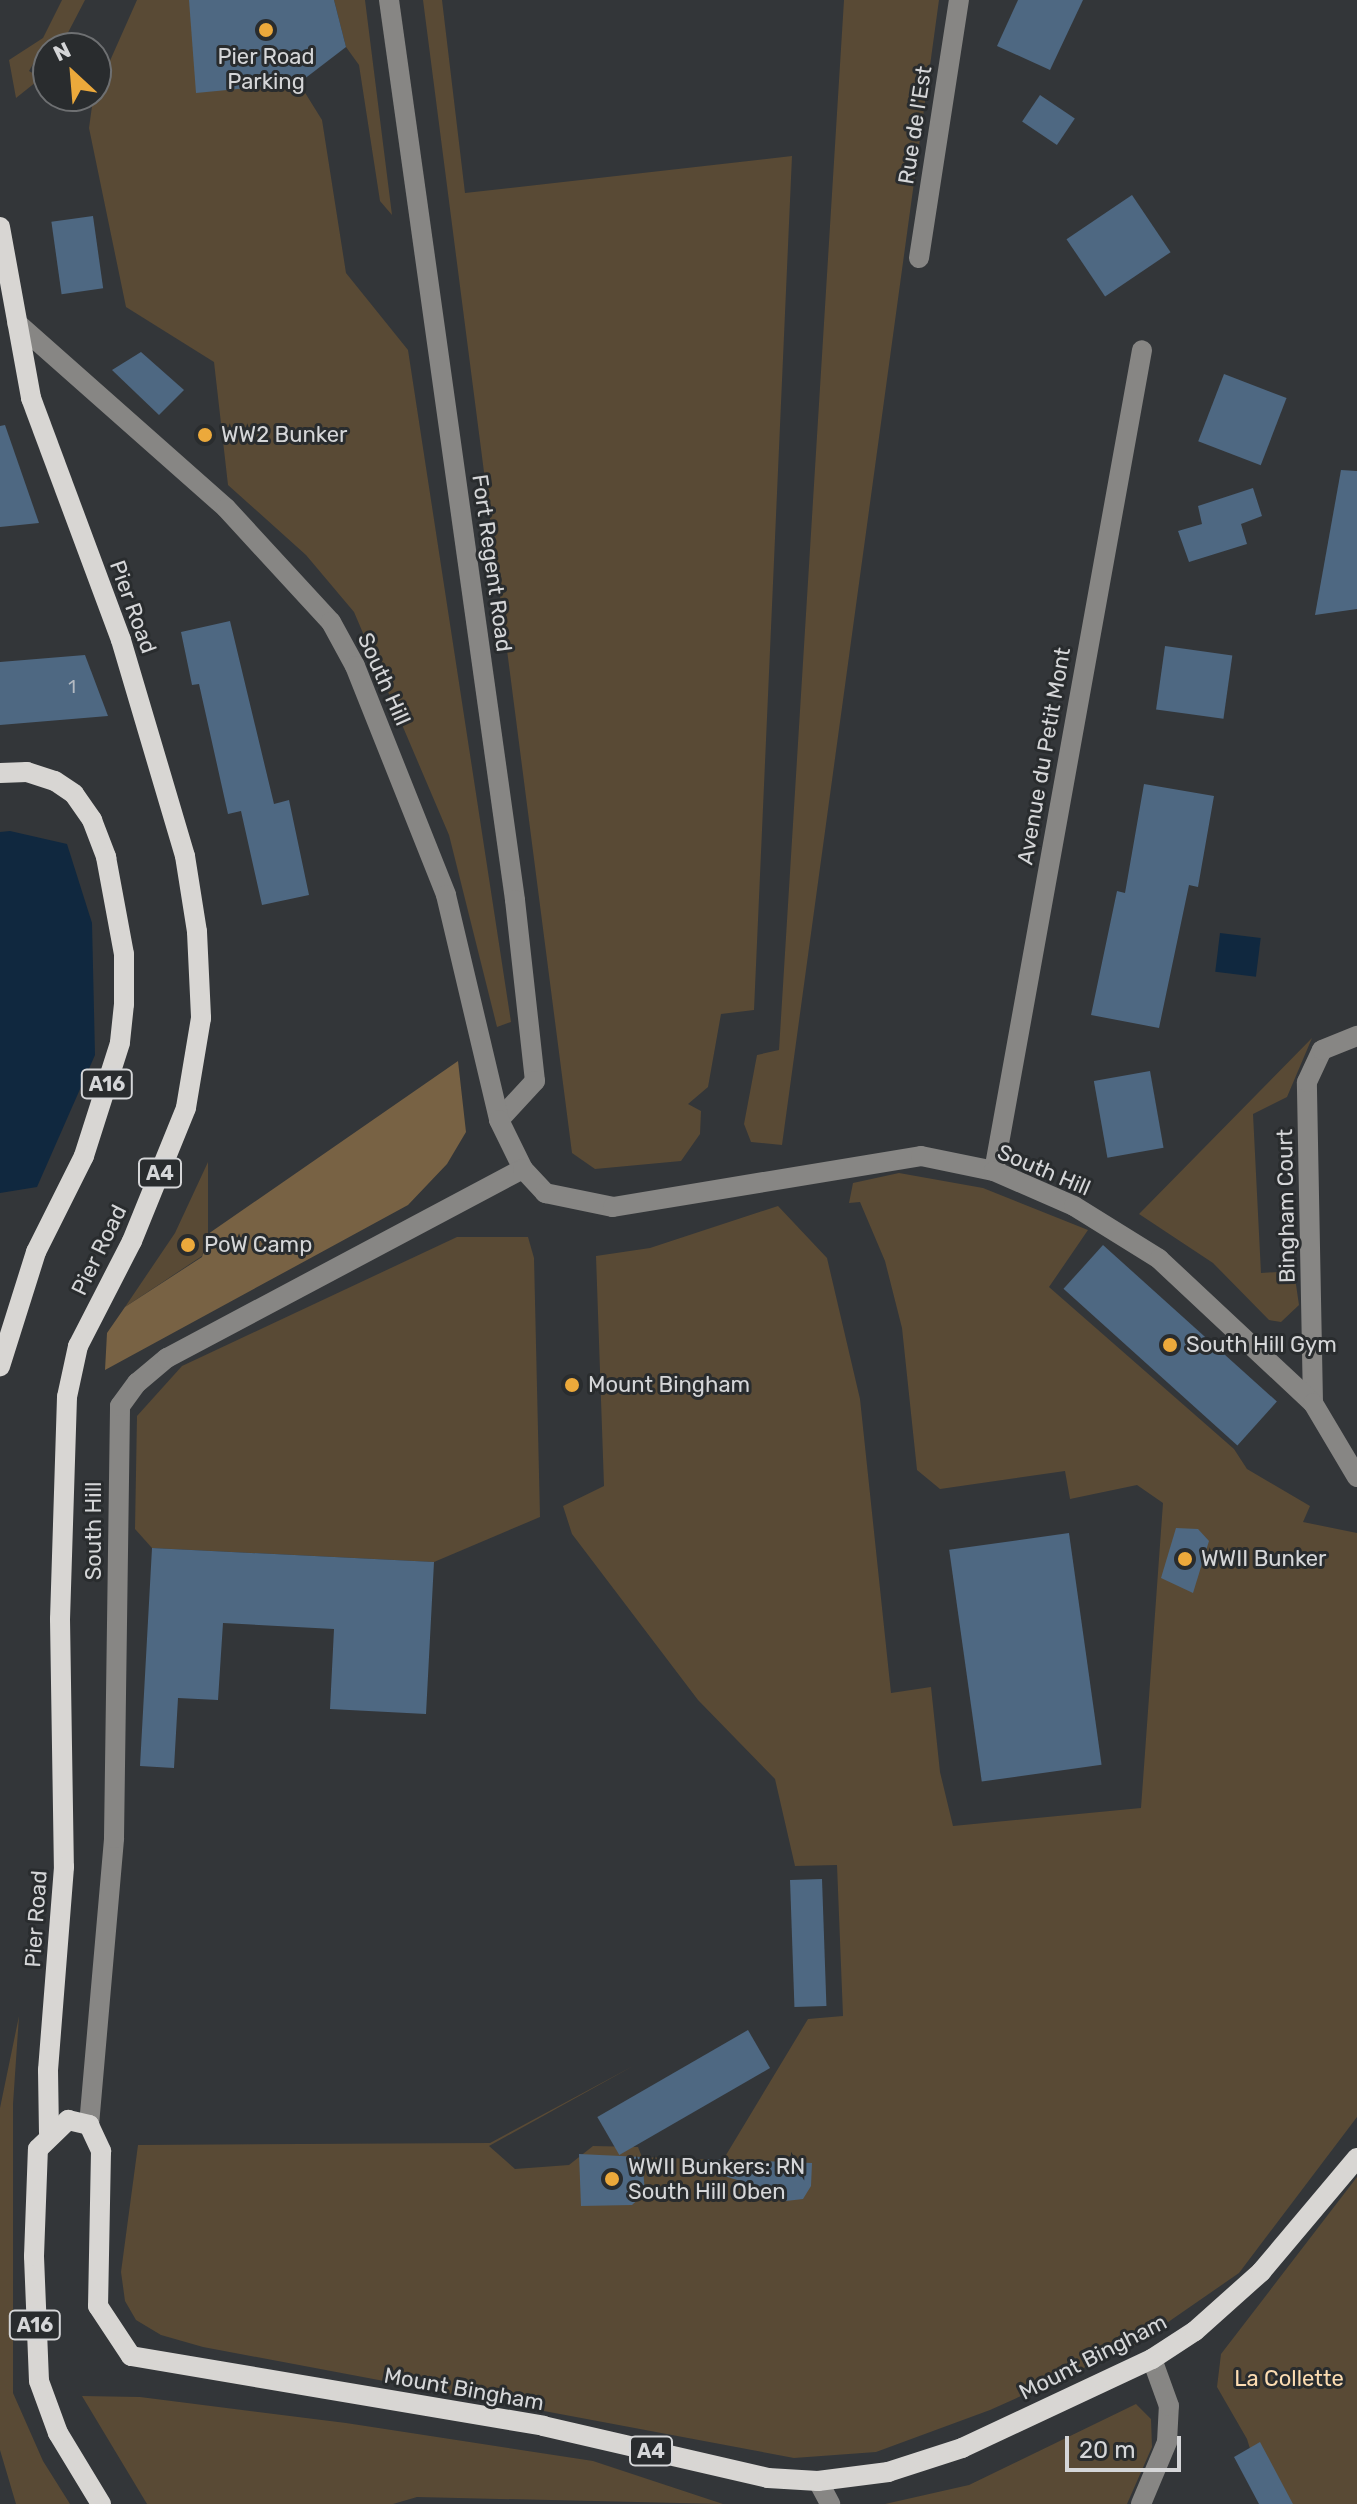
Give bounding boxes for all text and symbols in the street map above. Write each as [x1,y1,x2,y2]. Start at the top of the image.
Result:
marker: Pier Road Parking [257,21,275,39]
north arrow [32,32,112,112]
text: N [49,36,75,67]
place label: Pier Road Parking [217,43,315,94]
street label: Rue de l'Est [893,64,937,186]
place label: WW2 Bunker [221,422,347,448]
marker: WW2 Bunker [196,426,214,444]
street label: Fort Regent Road [466,473,518,653]
street label: Pier Road [104,557,162,657]
street label: South Hill [352,629,416,729]
street label: Avenue du Petit Mont [1012,645,1076,867]
house number: 1 [68,676,76,698]
road number: A16 [79,1068,135,1100]
street label: Bingham Court [1271,1129,1301,1283]
street label: South Hill [993,1139,1095,1201]
road number: A4 [138,1157,182,1189]
street label: Pier Road [66,1200,132,1300]
place label: PoW Camp [204,1232,313,1258]
marker: PoW Camp [179,1236,197,1254]
place label: South Hill Gym [1186,1332,1337,1358]
marker: South Hill Gym [1161,1336,1179,1354]
place label: Mount Bingham [588,1372,750,1398]
marker: Mount Bingham [563,1376,581,1394]
street label: South Hill [81,1482,107,1580]
place label: WWII Bunker [1201,1546,1326,1572]
marker: WWII Bunker [1176,1550,1194,1568]
street label: Pier Road [19,1869,53,1969]
place label: WWII Bunkers: RN South Hill Oben [628,2153,805,2204]
marker: WWII Bunkers: RN South Hill Oben [603,2170,621,2188]
street label: Mount Bingham [1015,2308,1171,2406]
road number: A16 [7,2309,63,2341]
street label: Mount Bingham [382,2362,546,2416]
park label: La Collette [1234,2366,1344,2392]
scale bar [1069,2420,1185,2470]
road number: A4 [629,2435,673,2467]
text: 20 m [1079,2436,1136,2464]

